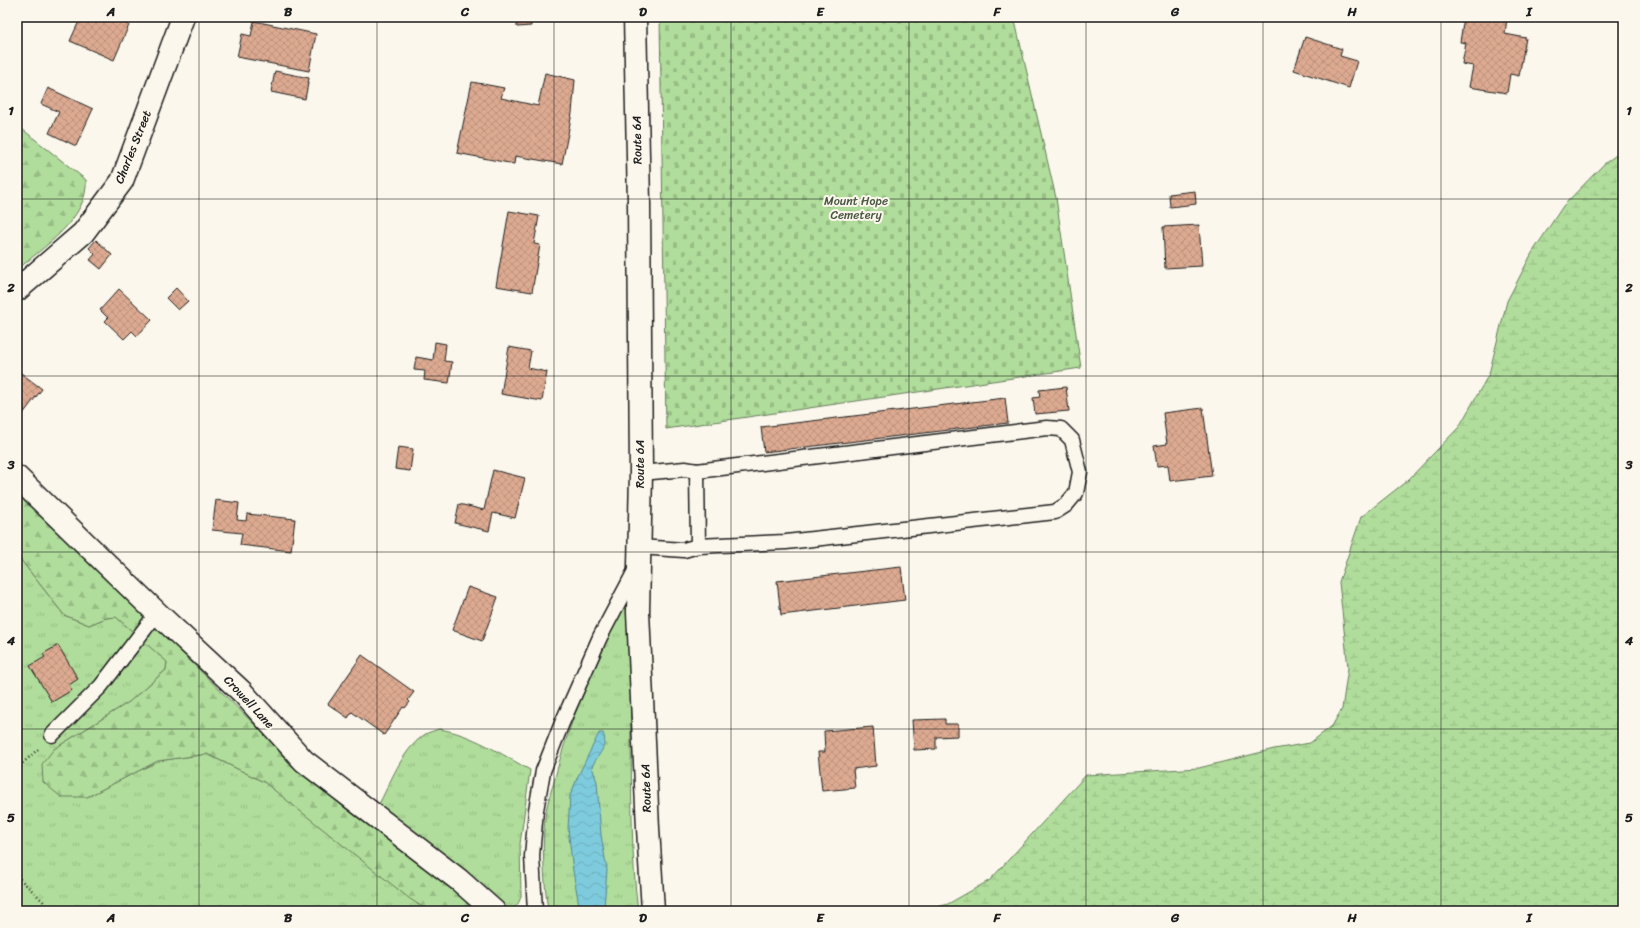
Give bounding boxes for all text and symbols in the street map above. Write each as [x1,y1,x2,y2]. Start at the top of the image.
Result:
text: A [106,0,115,23]
text: B [284,0,293,23]
text: C [460,0,470,23]
text: D [639,0,647,23]
text: E [816,0,825,23]
text: F [992,0,1001,23]
text: G [1170,0,1180,23]
text: H [1346,0,1357,23]
text: I [1525,0,1533,23]
text: 1 [8,99,14,122]
text: 1 [1626,99,1632,122]
street label: Charles Street [108,107,158,187]
street label: Route 6A [626,115,648,165]
park label: Mount Hope Cemetery [824,190,888,226]
text: 2 [6,276,15,299]
text: 2 [1624,276,1633,299]
street label: Route 6A [629,440,651,488]
text: 3 [6,453,15,476]
text: 3 [1624,453,1633,476]
text: 4 [6,629,16,652]
text: 4 [1624,629,1634,652]
street label: Crowell Lane [218,670,280,734]
street label: Route 6A [634,763,658,813]
text: 5 [7,806,15,829]
text: 5 [1625,806,1633,829]
text: A [106,906,115,928]
text: B [284,906,293,928]
text: C [460,906,470,928]
text: D [639,906,647,928]
text: E [816,906,825,928]
text: F [992,906,1001,928]
text: G [1170,906,1180,928]
text: H [1346,906,1357,928]
text: I [1525,906,1533,928]

